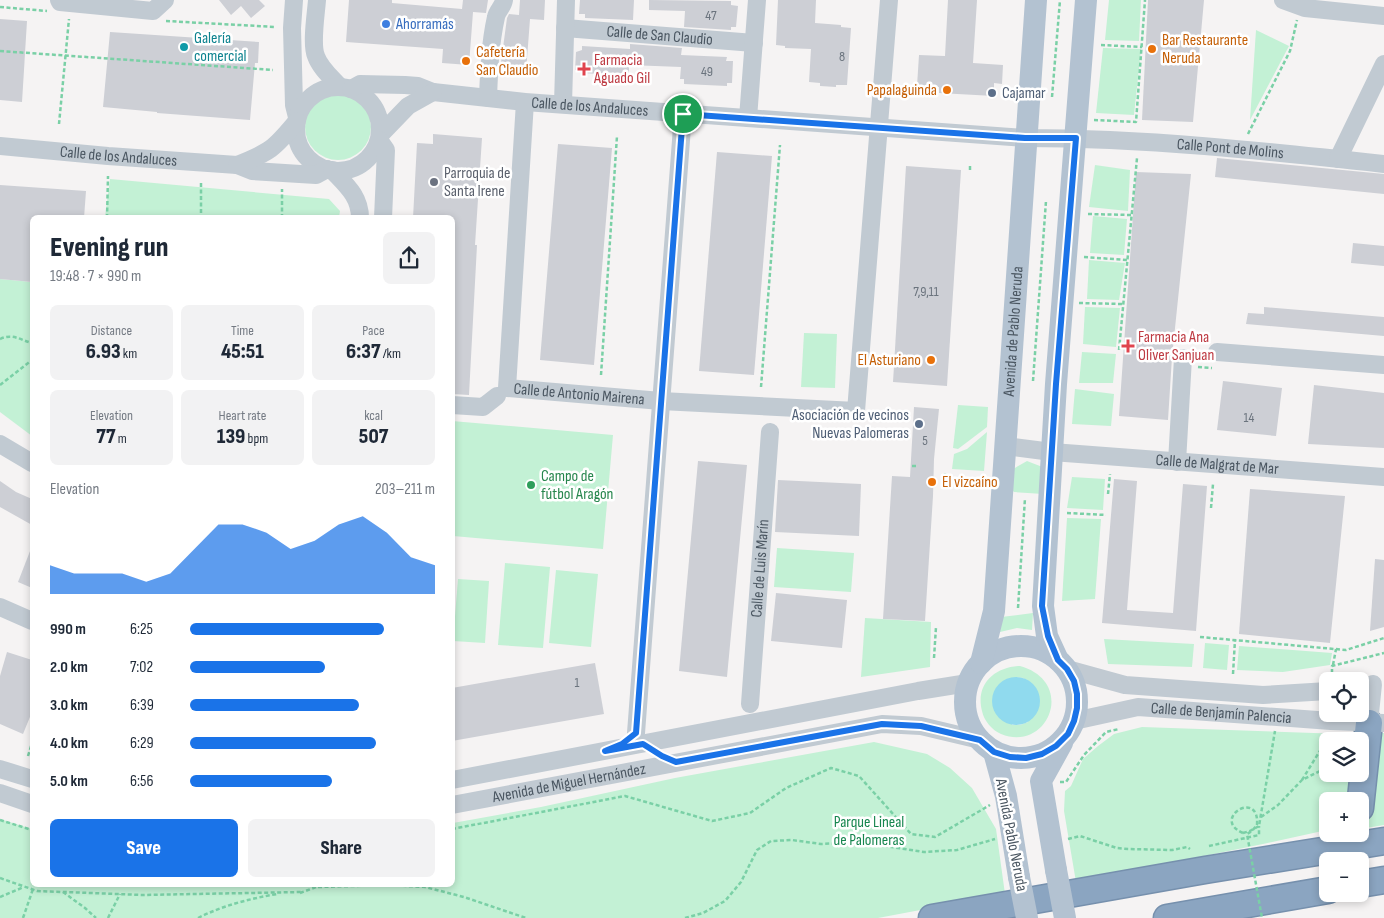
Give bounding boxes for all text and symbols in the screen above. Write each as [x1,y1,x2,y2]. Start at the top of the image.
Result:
house number: 47 [705,7,717,24]
place label: Ahorramás [395,15,454,34]
marker: Ahorramás [380,18,392,30]
street label: Calle de San Claudio [606,22,714,49]
place label: Galería comercial [194,29,247,66]
place label: Bar Restaurante Neruda [1162,31,1248,68]
marker: Galería comercial [178,41,190,53]
place label: Cafetería San Claudio [476,43,538,80]
marker: Bar Restaurante Neruda [1146,43,1158,55]
house number: 8 [839,48,845,65]
place label: Farmacia Aguado Gil [593,51,650,88]
marker: Cafetería San Claudio [460,55,472,67]
marker: Farmacia Aguado Gil [578,63,590,75]
house number: 49 [701,63,713,80]
place label: Papalaguinda [867,81,937,100]
marker: Papalaguinda [941,84,953,96]
place label: Cajamar [1002,84,1046,103]
marker: Cajamar [986,87,998,99]
street label: Calle de los Andaluces [531,93,649,120]
pin [662,93,704,135]
icon: arrive [669,100,697,128]
street label: Calle Pont de Molins [1176,134,1285,163]
street label: Calle de los Andaluces [59,142,178,170]
place label: Parroquia de Santa Irene [444,164,510,201]
marker: Parroquia de Santa Irene [428,176,440,188]
text: Evening run [50,231,168,264]
button: share [383,232,435,284]
street label: Avenida de Pablo Neruda [999,266,1027,398]
text: 19:48 · 7 × 990 m [50,267,141,286]
house number: 7,9,11 [913,283,939,300]
text: Distance [91,322,132,339]
text: Time [231,322,254,339]
text: Pace [362,322,385,339]
place label: Farmacia Ana Oliver Sanjuan [1138,328,1214,365]
text: 6.93 [86,339,121,364]
text: 45:51 [221,339,264,364]
text: 6:37 [346,339,380,364]
marker: Farmacia Ana Oliver Sanjuan [1122,340,1134,352]
text: km [121,345,137,362]
text: /km [380,345,401,362]
place label: El Asturiano [857,351,921,370]
marker: El Asturiano [925,354,937,366]
street label: Calle de Antonio Mairena [513,379,645,409]
place label: Asociación de vecinos Nuevas Palomeras [791,406,909,443]
text: Elevation [90,407,133,424]
text: Heart rate [219,407,266,424]
text: kcal [364,407,383,424]
house number: 14 [1244,409,1255,426]
marker: Asociación de vecinos Nuevas Palomeras [913,418,925,430]
text: 77 [96,424,115,449]
text: 139 [217,424,245,449]
text: 507 [359,424,388,449]
text: m [115,430,127,447]
text: bpm [245,430,268,447]
house number: 5 [922,432,928,449]
street label: Calle de Malgrat de Mar [1155,450,1280,479]
place label: Campo de fútbol Aragón [541,467,613,504]
place label: El vizcaíno [942,473,998,492]
marker: El vizcaíno [926,476,938,488]
marker: Campo de fútbol Aragón [525,479,537,491]
text: Elevation [50,480,99,499]
text: 203–211 m [375,480,435,499]
street label: Calle de Luis Marín [747,519,773,618]
text: 990 m [50,620,86,639]
text: 6:25 [130,620,153,639]
text: 2.0 km [50,658,88,677]
text: 7:02 [130,658,153,677]
map controls [1319,672,1369,902]
button: locate [1319,672,1369,722]
house number: 1 [575,674,580,691]
text: 3.0 km [50,696,88,715]
text: 6:39 [130,696,154,715]
street label: Calle de Benjamín Palencia [1150,698,1292,728]
button: layers [1319,732,1369,782]
text: 4.0 km [50,734,88,753]
text: 6:29 [130,734,154,753]
street label: Avenida de Miguel Hernández [490,759,647,807]
text: 5.0 km [50,772,88,791]
text: 6:56 [130,772,153,791]
street label: Avenida Pablo Neruda [991,776,1031,893]
button: + [1319,792,1369,842]
park label: Parque Lineal de Palomeras [834,813,905,850]
button: Save [50,819,238,877]
button: Share [248,819,435,877]
button: − [1319,852,1369,902]

